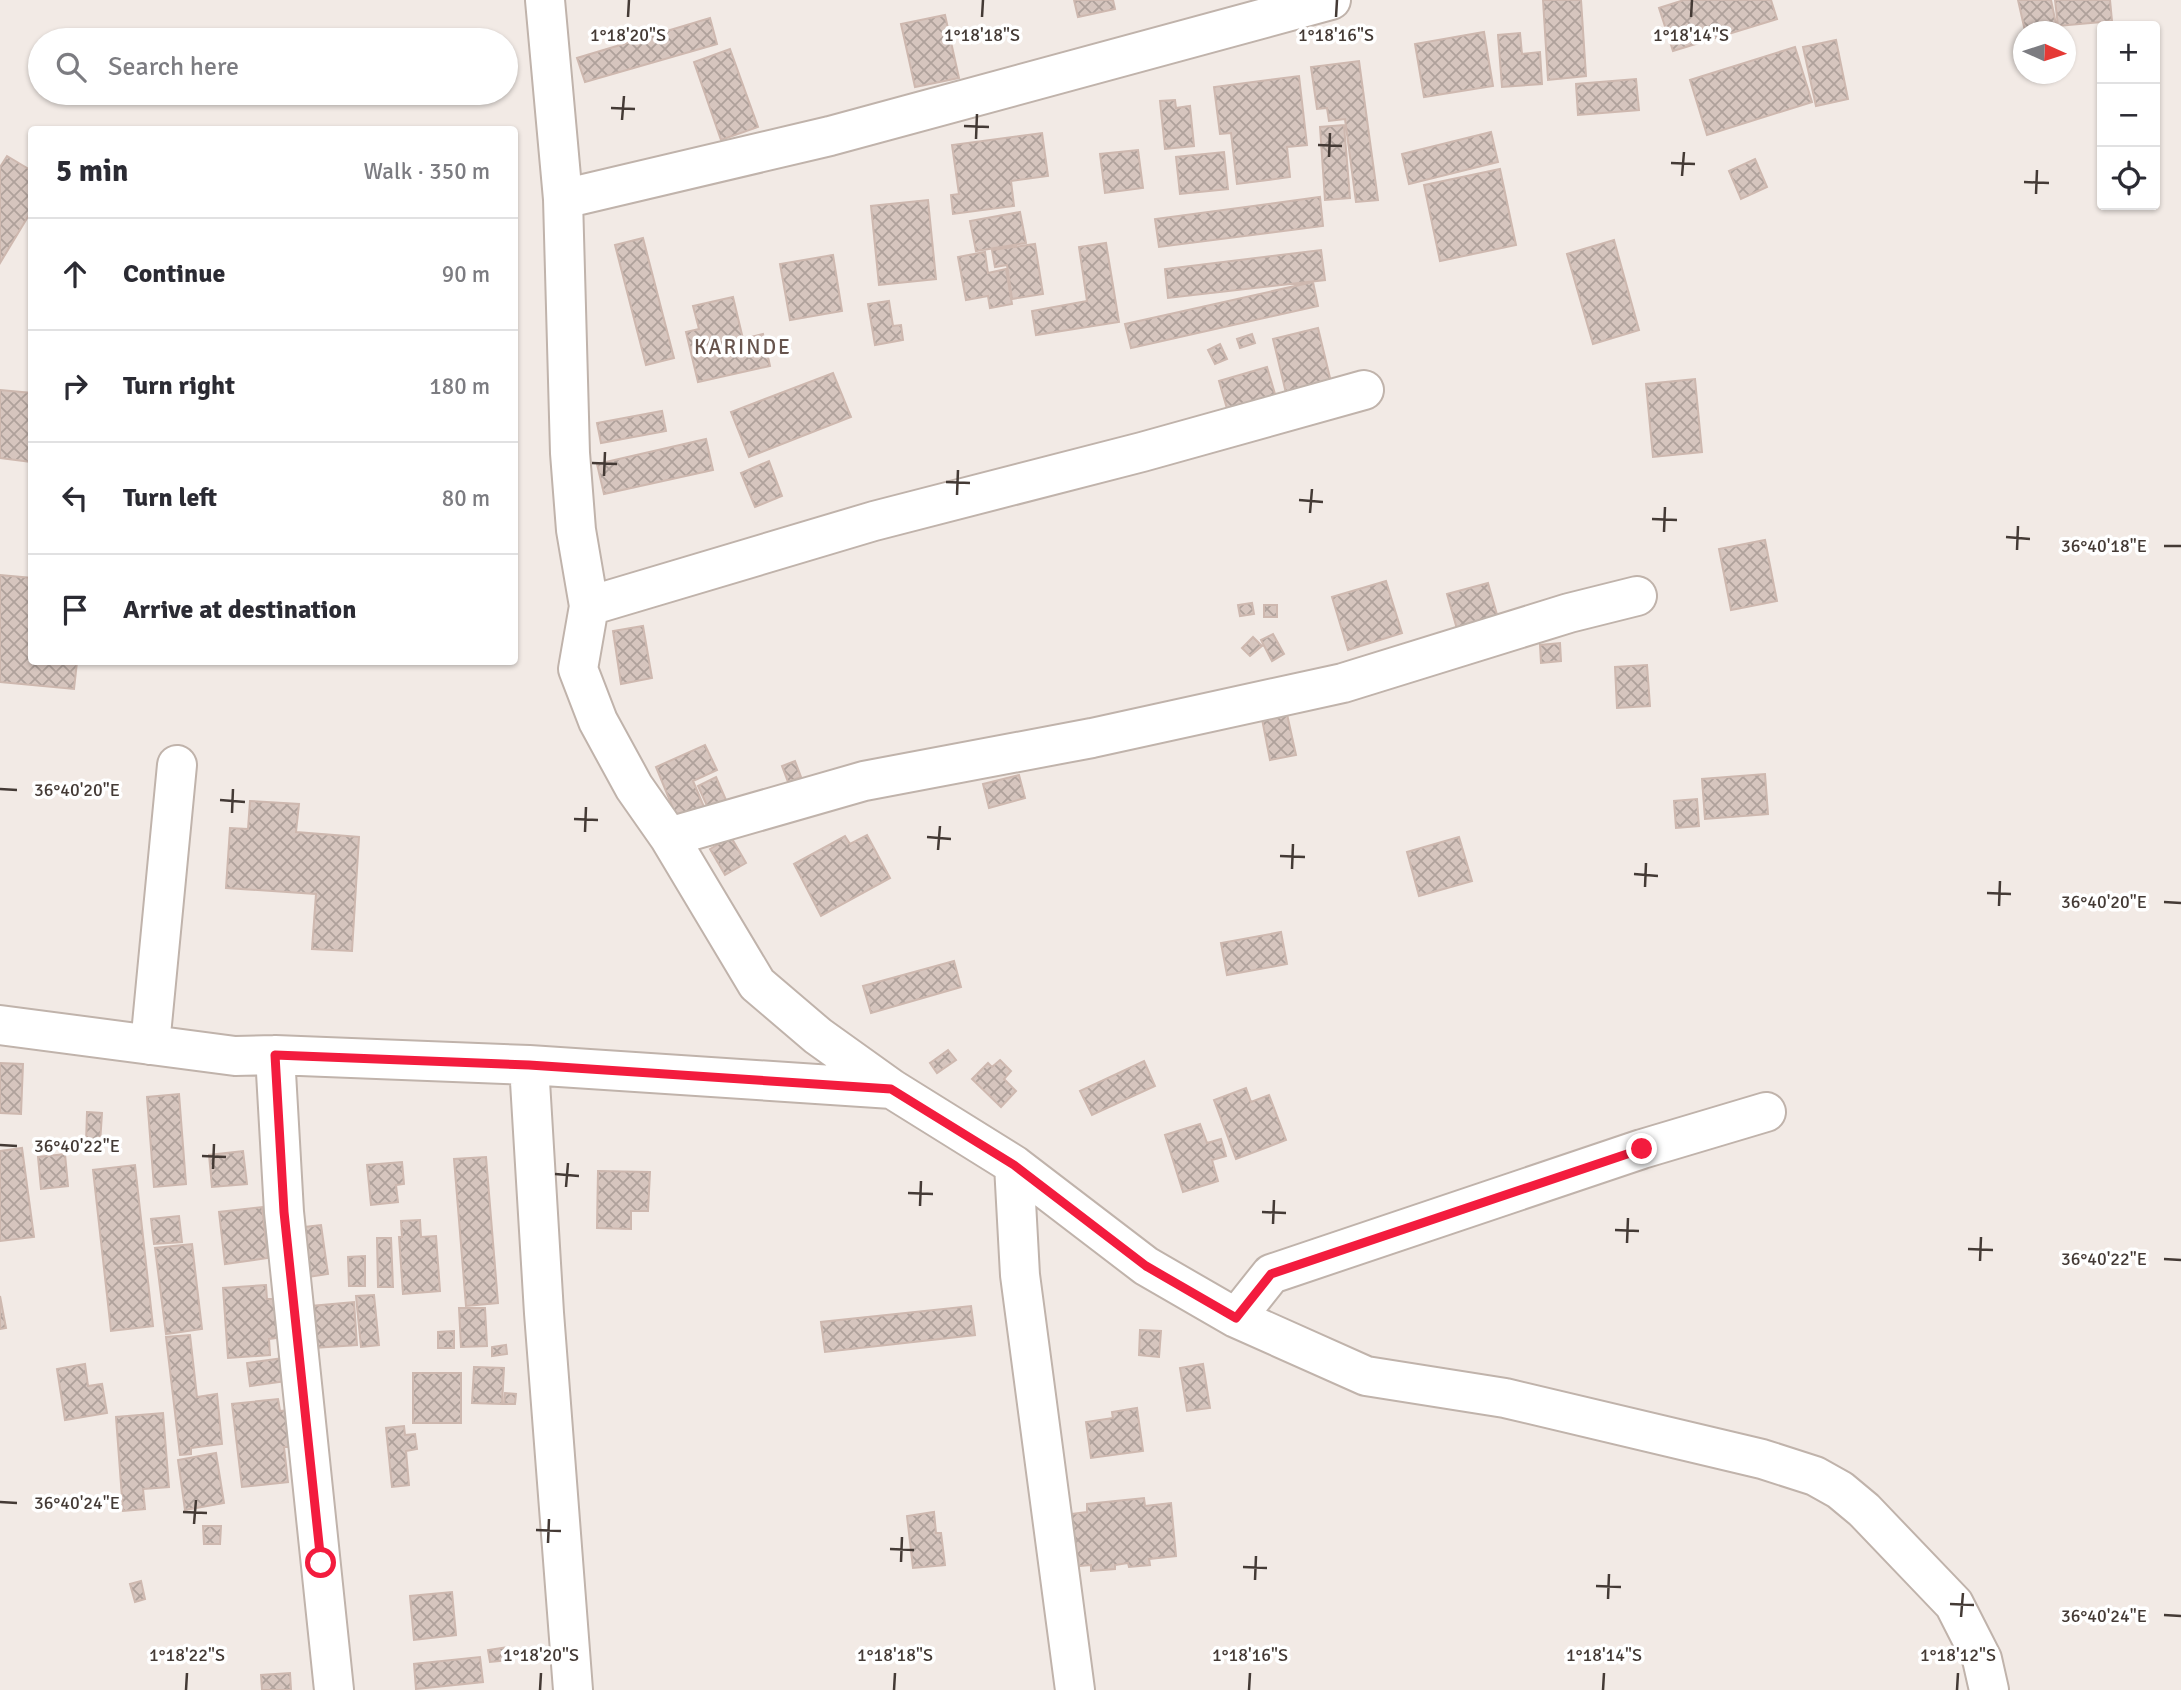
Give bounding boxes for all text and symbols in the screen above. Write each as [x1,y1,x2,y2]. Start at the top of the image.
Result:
north arrow [2013,21,2076,84]
map controls [2097,21,2160,210]
button: + [2097,21,2160,84]
text: 1°18'20"S [590,24,666,46]
text: 1°18'18"S [944,24,1020,46]
text: 1°18'16"S [1298,24,1374,46]
text: 1°18'14"S [1653,24,1729,46]
search box [28,28,518,105]
icon: search [52,48,90,86]
text: Search here [108,51,239,83]
button: − [2097,84,2160,147]
button: locate [2097,147,2160,210]
text: 5 min [56,153,128,190]
text: Walk · 350 m [364,157,490,186]
icon: ahead [56,255,94,293]
text: Continue [123,258,225,290]
text: 90 m [442,260,490,289]
district label: KARINDE [694,334,792,360]
icon: right [56,367,94,405]
text: Turn right [123,370,235,402]
text: 180 m [429,372,490,401]
icon: left [56,479,94,517]
text: Turn left [123,482,217,514]
text: 80 m [442,484,490,513]
text: 36°40'18"E [2061,535,2147,557]
icon: arrive [56,591,94,629]
text: Arrive at destination [123,594,356,626]
text: 36°40'20"E [34,779,120,801]
text: 36°40'20"E [2061,891,2147,913]
route end [1626,1133,1657,1164]
text: 36°40'22"E [34,1135,120,1157]
text: 36°40'22"E [2061,1248,2147,1270]
text: 36°40'24"E [34,1492,120,1514]
route start [305,1547,336,1578]
text: 36°40'24"E [2061,1605,2147,1627]
text: 1°18'22"S [149,1644,225,1666]
text: 1°18'20"S [503,1644,579,1666]
text: 1°18'18"S [857,1644,933,1666]
text: 1°18'16"S [1212,1644,1288,1666]
text: 1°18'14"S [1566,1644,1642,1666]
text: 1°18'12"S [1920,1644,1996,1666]

